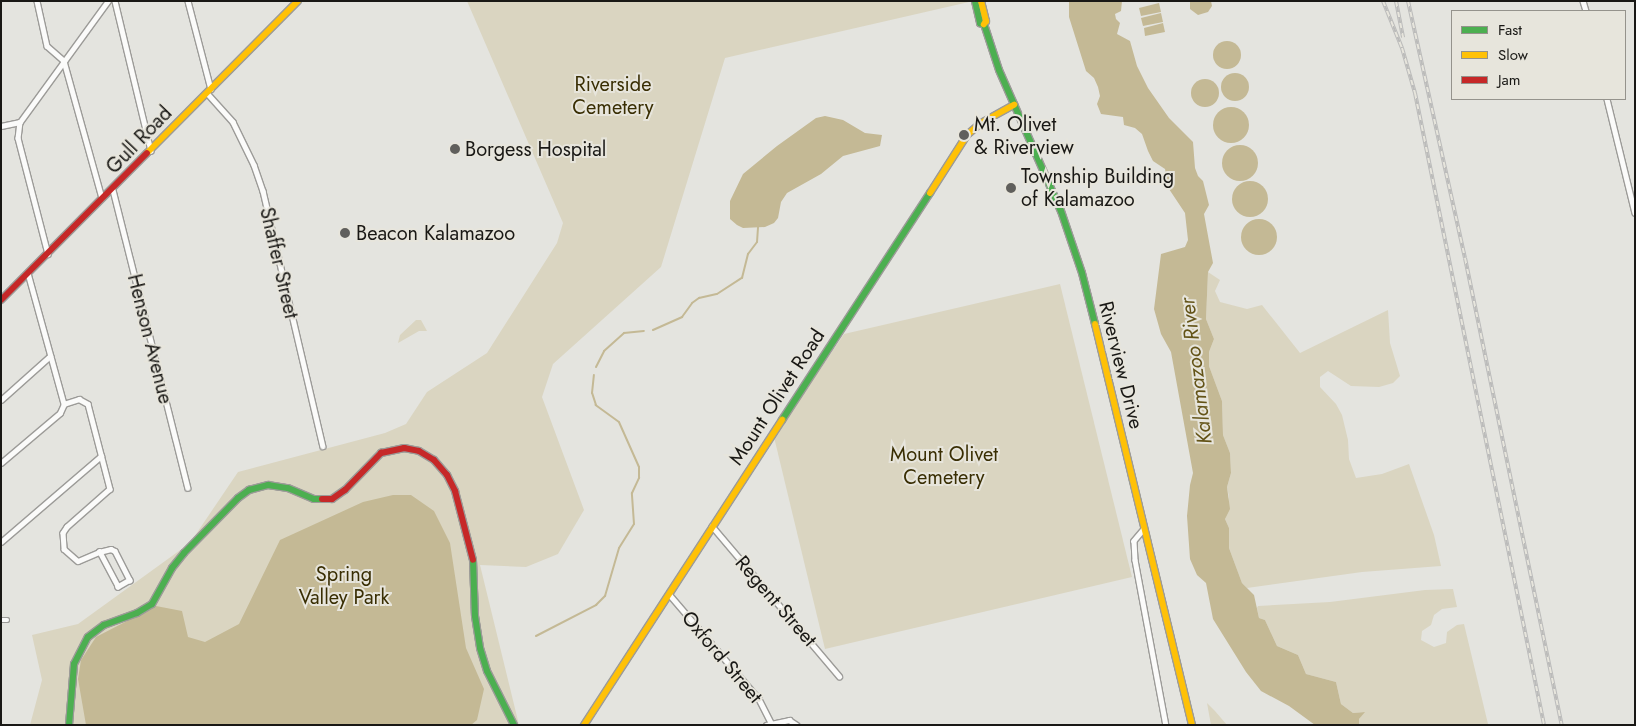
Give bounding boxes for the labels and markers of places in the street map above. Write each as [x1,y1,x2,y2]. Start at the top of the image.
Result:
place label: Mt. Olivet & Riverview [974,112,1074,159]
marker: Mt. Olivet & Riverview [958,129,970,141]
place label: Borgess Hospital [465,137,606,161]
marker: Borgess Hospital [449,143,461,155]
place label: Township Building of Kalamazoo [1021,165,1174,212]
marker: Township Building of Kalamazoo [1005,182,1017,194]
place label: Beacon Kalamazoo [356,221,515,245]
marker: Beacon Kalamazoo [338,226,352,240]

